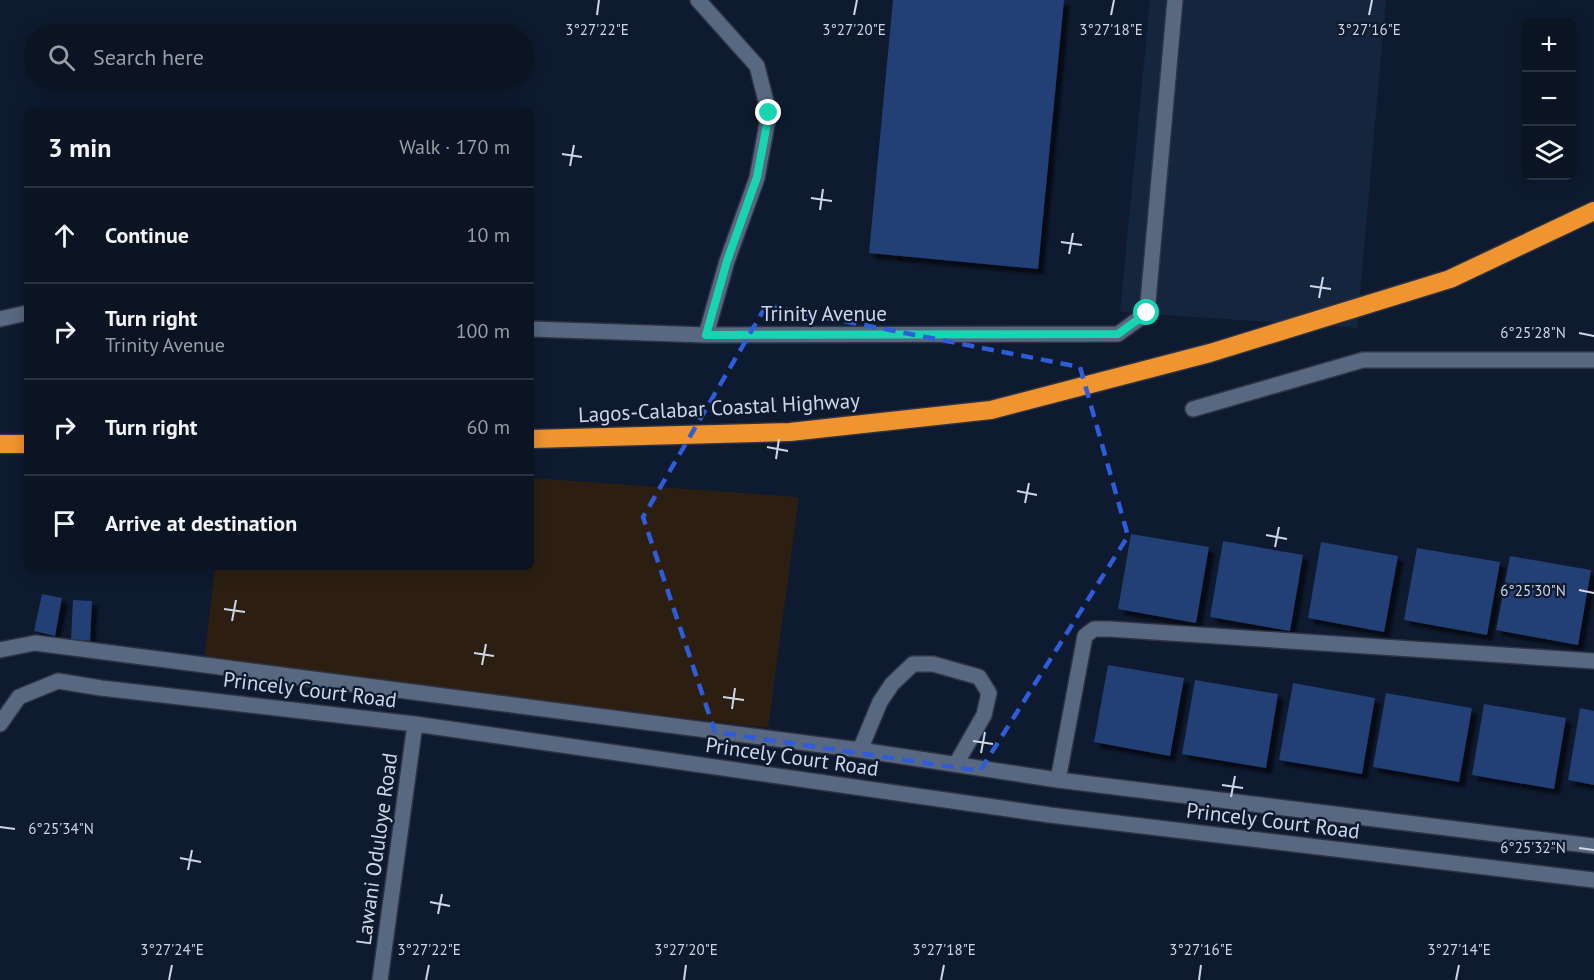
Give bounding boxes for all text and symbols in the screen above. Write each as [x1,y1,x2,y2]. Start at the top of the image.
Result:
map controls [1522,18,1576,180]
button: + [1522,18,1576,72]
text: 3°27'22"E [565,20,629,39]
text: 3°27'20"E [822,20,886,39]
text: 3°27'18"E [1079,20,1143,39]
text: 3°27'16"E [1337,20,1401,39]
search box [24,24,534,90]
icon: search [45,41,78,74]
text: Search here [93,43,204,71]
button: − [1522,72,1576,126]
route end [755,99,781,125]
button: layers [1522,126,1576,180]
text: 3 min [48,131,111,164]
text: Walk · 170 m [399,134,510,160]
icon: ahead [48,219,81,252]
text: Continue [105,221,189,249]
text: 10 m [467,222,510,248]
route start [1133,299,1159,325]
street label: Trinity Avenue [761,300,887,327]
text: Turn right [105,304,197,332]
icon: right [48,315,81,348]
text: 100 m [456,318,510,344]
text: 6°25'28"N [1500,323,1566,342]
text: Trinity Avenue [105,332,225,358]
street label: Lagos-Calabar Coastal Highway [577,387,861,428]
icon: right [48,411,81,444]
text: Turn right [105,413,197,441]
text: 60 m [467,414,510,440]
icon: arrive [48,507,81,540]
text: Arrive at destination [105,509,297,537]
text: 6°25'30"N [1500,581,1566,600]
street label: Princely Court Road [222,665,398,714]
street label: Princely Court Road [704,731,880,782]
street label: Lawani Oduloye Road [350,751,403,947]
street label: Princely Court Road [1185,796,1361,845]
text: 6°25'34"N [28,819,94,838]
text: 6°25'32"N [1500,838,1566,857]
text: 3°27'24"E [140,940,204,959]
text: 3°27'22"E [397,940,461,959]
text: 3°27'20"E [654,940,718,959]
text: 3°27'18"E [912,940,976,959]
text: 3°27'16"E [1169,940,1233,959]
text: 3°27'14"E [1427,940,1491,959]

